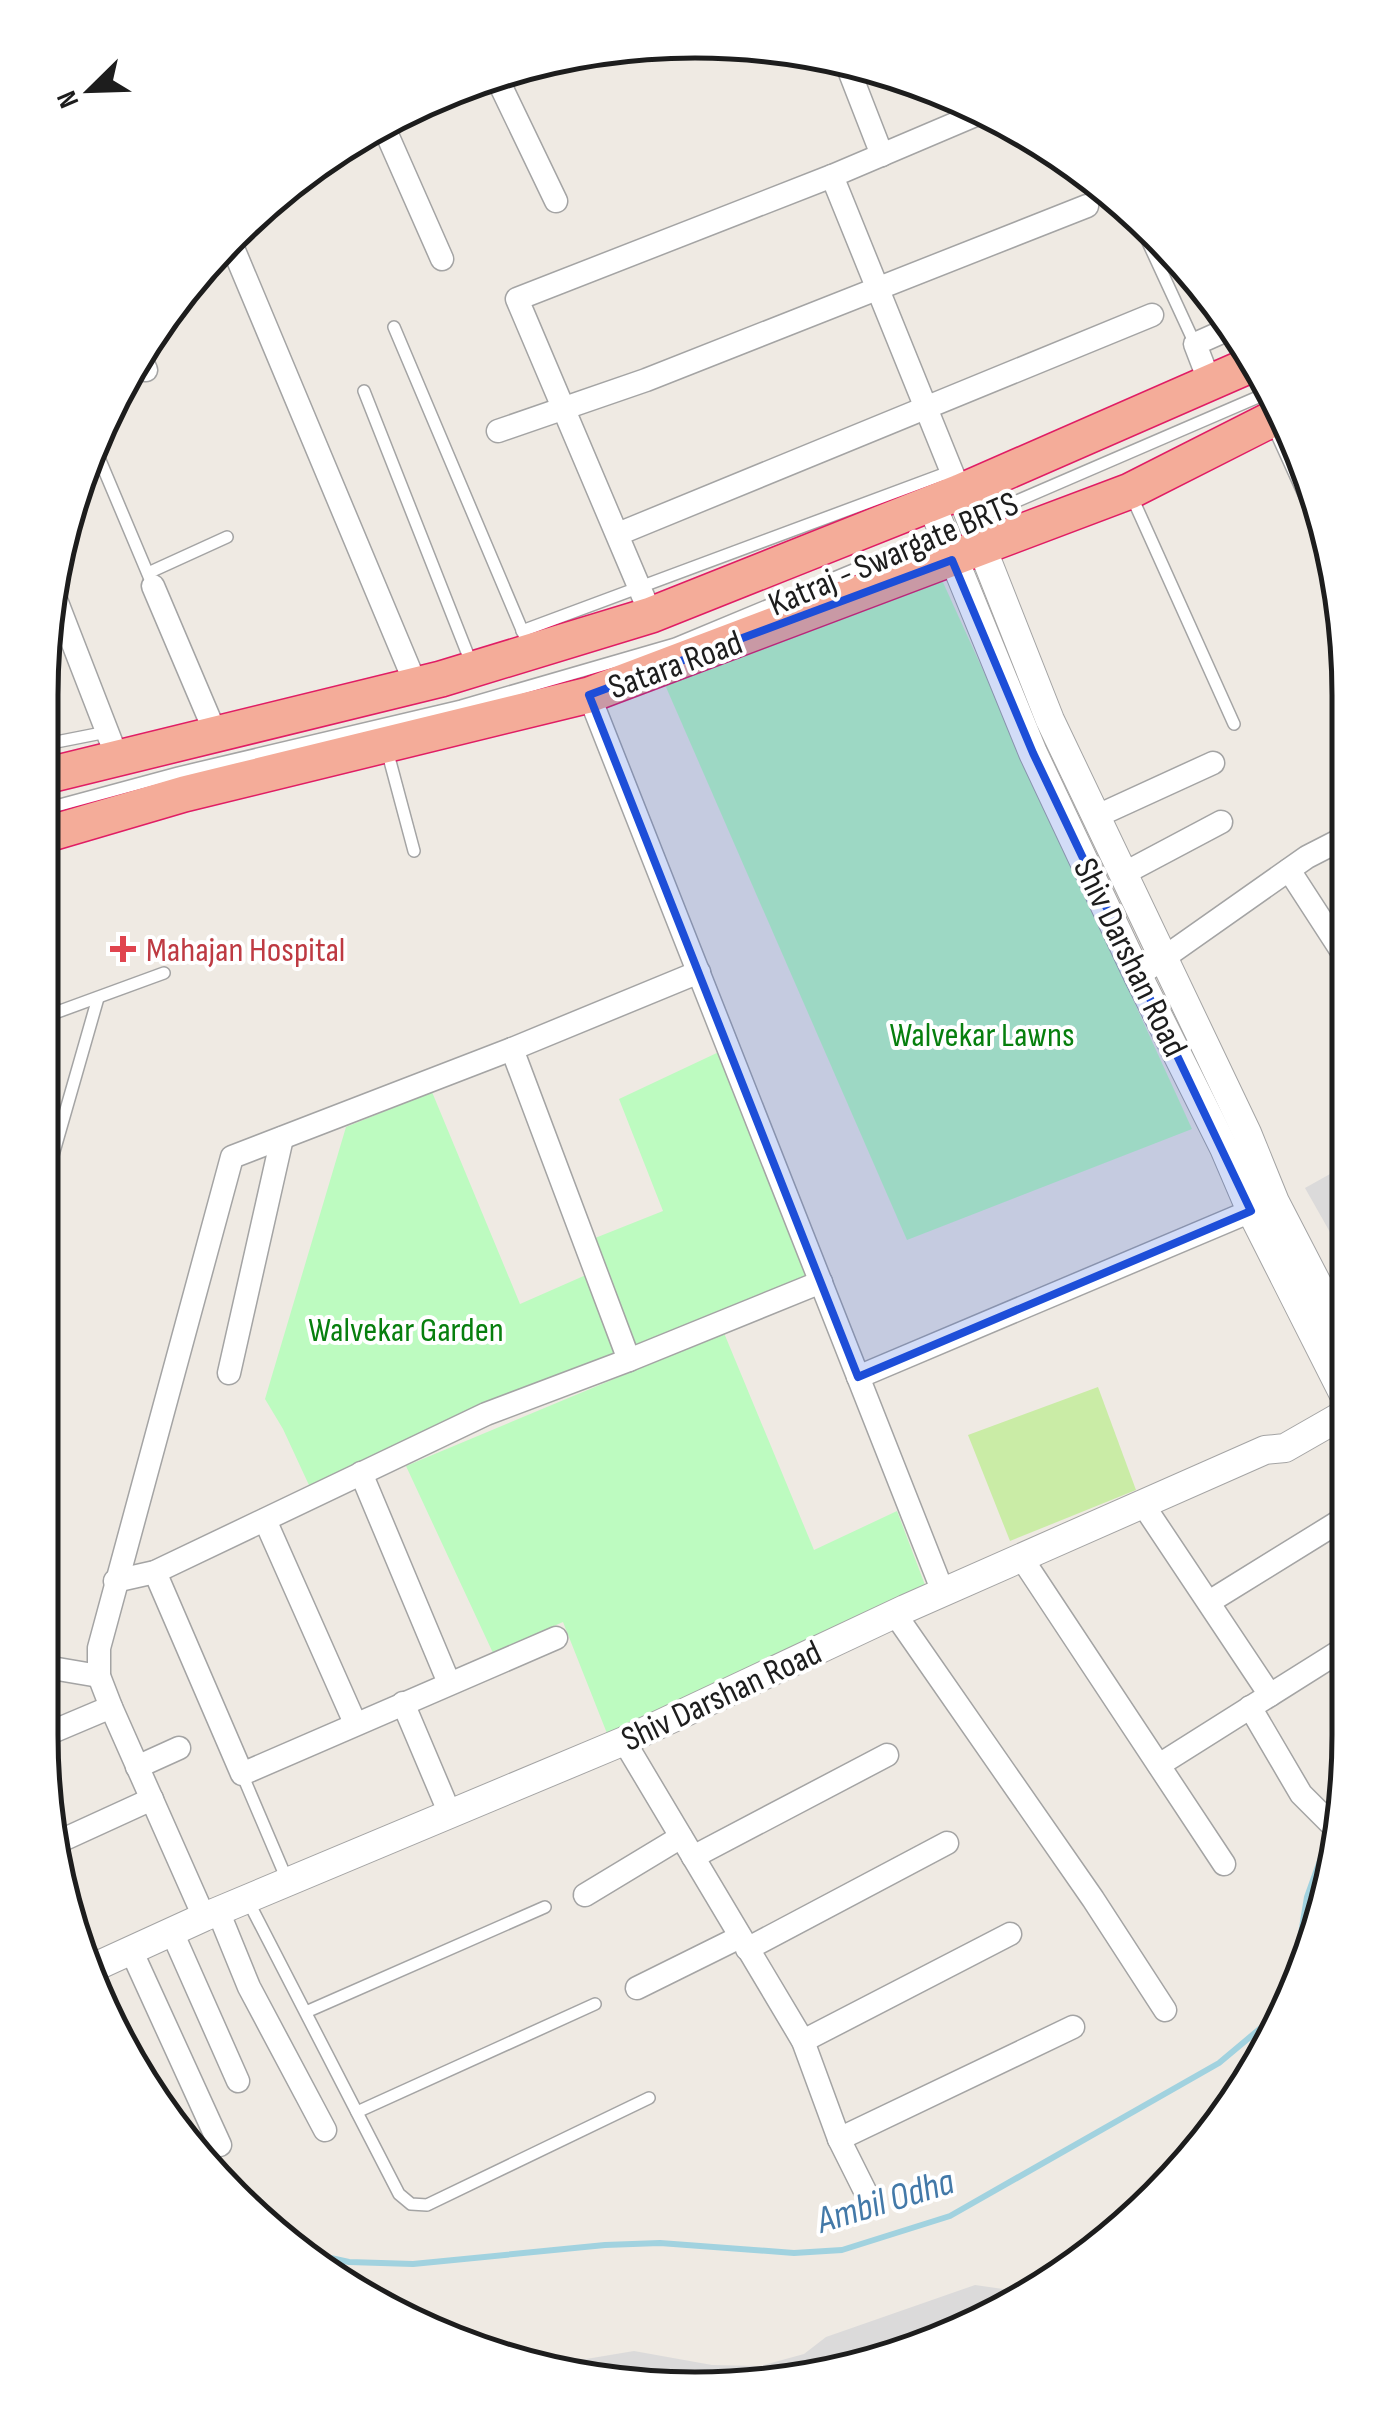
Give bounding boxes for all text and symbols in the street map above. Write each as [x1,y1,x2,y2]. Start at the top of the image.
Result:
north arrow [40,40,140,140]
text: N [50,86,86,113]
street label: Katraj - Swargate BRTS [762,482,1025,626]
street label: Satara Road [603,621,748,709]
street label: Shiv Darshan Road [1063,851,1196,1064]
place label: Mahajan Hospital [146,929,345,972]
marker: Mahajan Hospital [110,936,136,962]
park label: Walvekar Lawns [889,1014,1075,1057]
park label: Walvekar Garden [308,1309,504,1352]
street label: Shiv Darshan Road [615,1631,828,1761]
water label: Ambil Odha [810,2159,959,2244]

